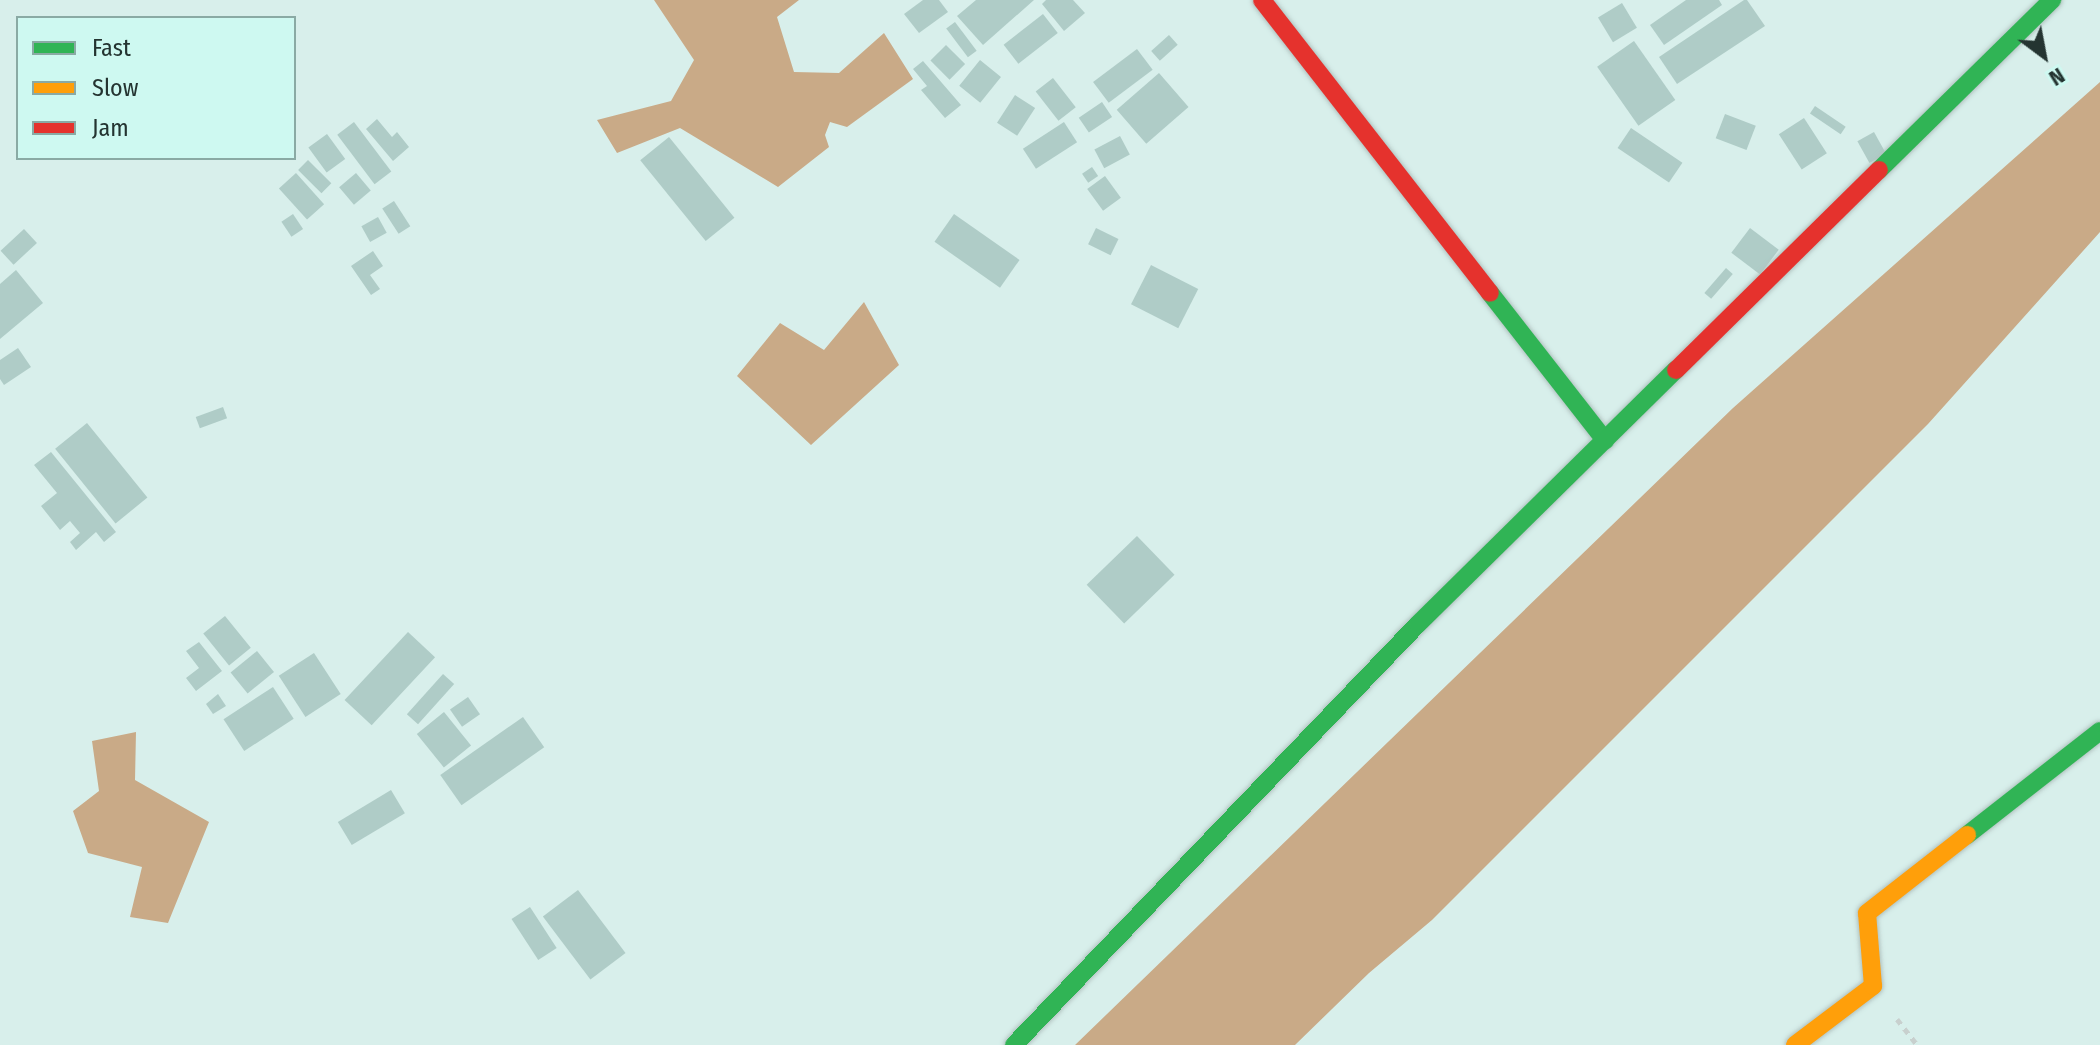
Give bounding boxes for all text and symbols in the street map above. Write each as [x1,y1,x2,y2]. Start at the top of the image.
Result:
legend [16,16,296,160]
north arrow [2004,16,2084,96]
text: Fast [92,34,131,62]
text: N [2044,62,2070,92]
text: Slow [92,74,138,102]
text: Jam [92,114,129,142]

